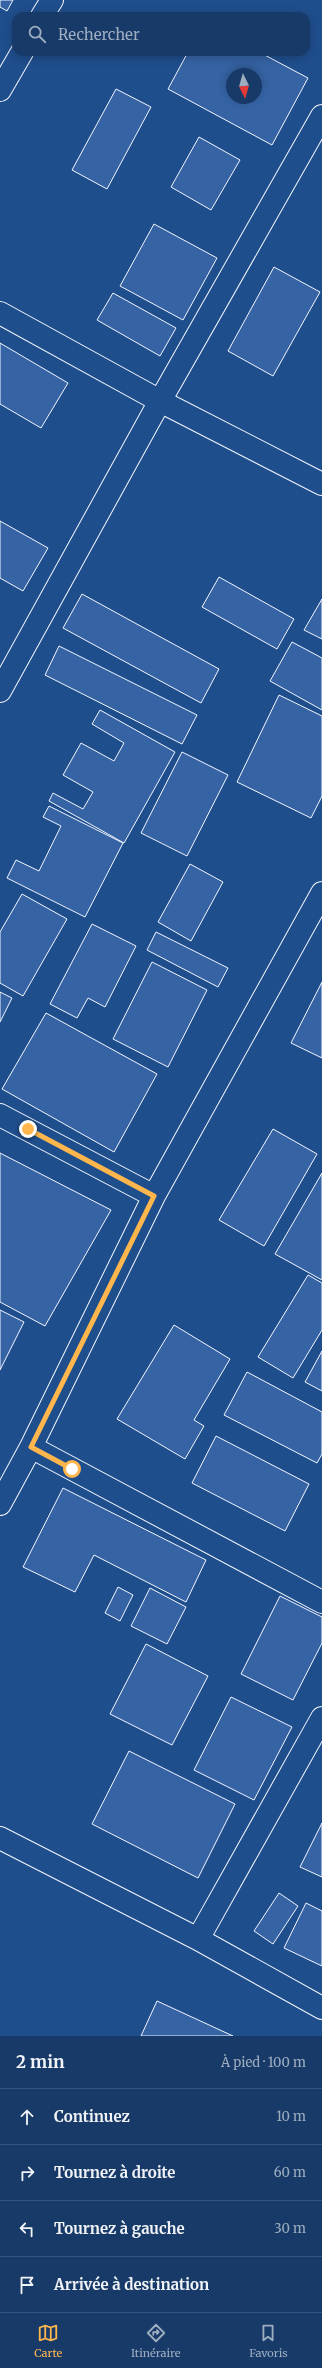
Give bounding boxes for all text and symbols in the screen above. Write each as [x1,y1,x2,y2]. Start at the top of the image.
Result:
search box [12,12,310,56]
icon: search [26,23,48,45]
text: Rechercher [58,25,140,44]
north arrow [226,68,262,104]
route end [19,1120,37,1138]
route start [63,1460,81,1478]
text: 2 min [16,2051,64,2073]
text: À pied · 100 m [221,2054,306,2071]
icon: ahead [16,2106,38,2128]
text: Continuez [54,2107,130,2126]
text: 10 m [276,2108,306,2125]
icon: right [16,2162,38,2184]
text: Tournez à droite [54,2163,175,2182]
text: 60 m [274,2164,306,2181]
icon: left [16,2218,38,2240]
text: Tournez à gauche [54,2219,185,2238]
text: 30 m [274,2220,306,2237]
icon: arrive [16,2274,38,2296]
text: Arrivée à destination [54,2275,209,2294]
tab: Carte [34,2322,62,2360]
tab: Itinéraire [131,2322,181,2360]
tab: Favoris [249,2322,288,2360]

